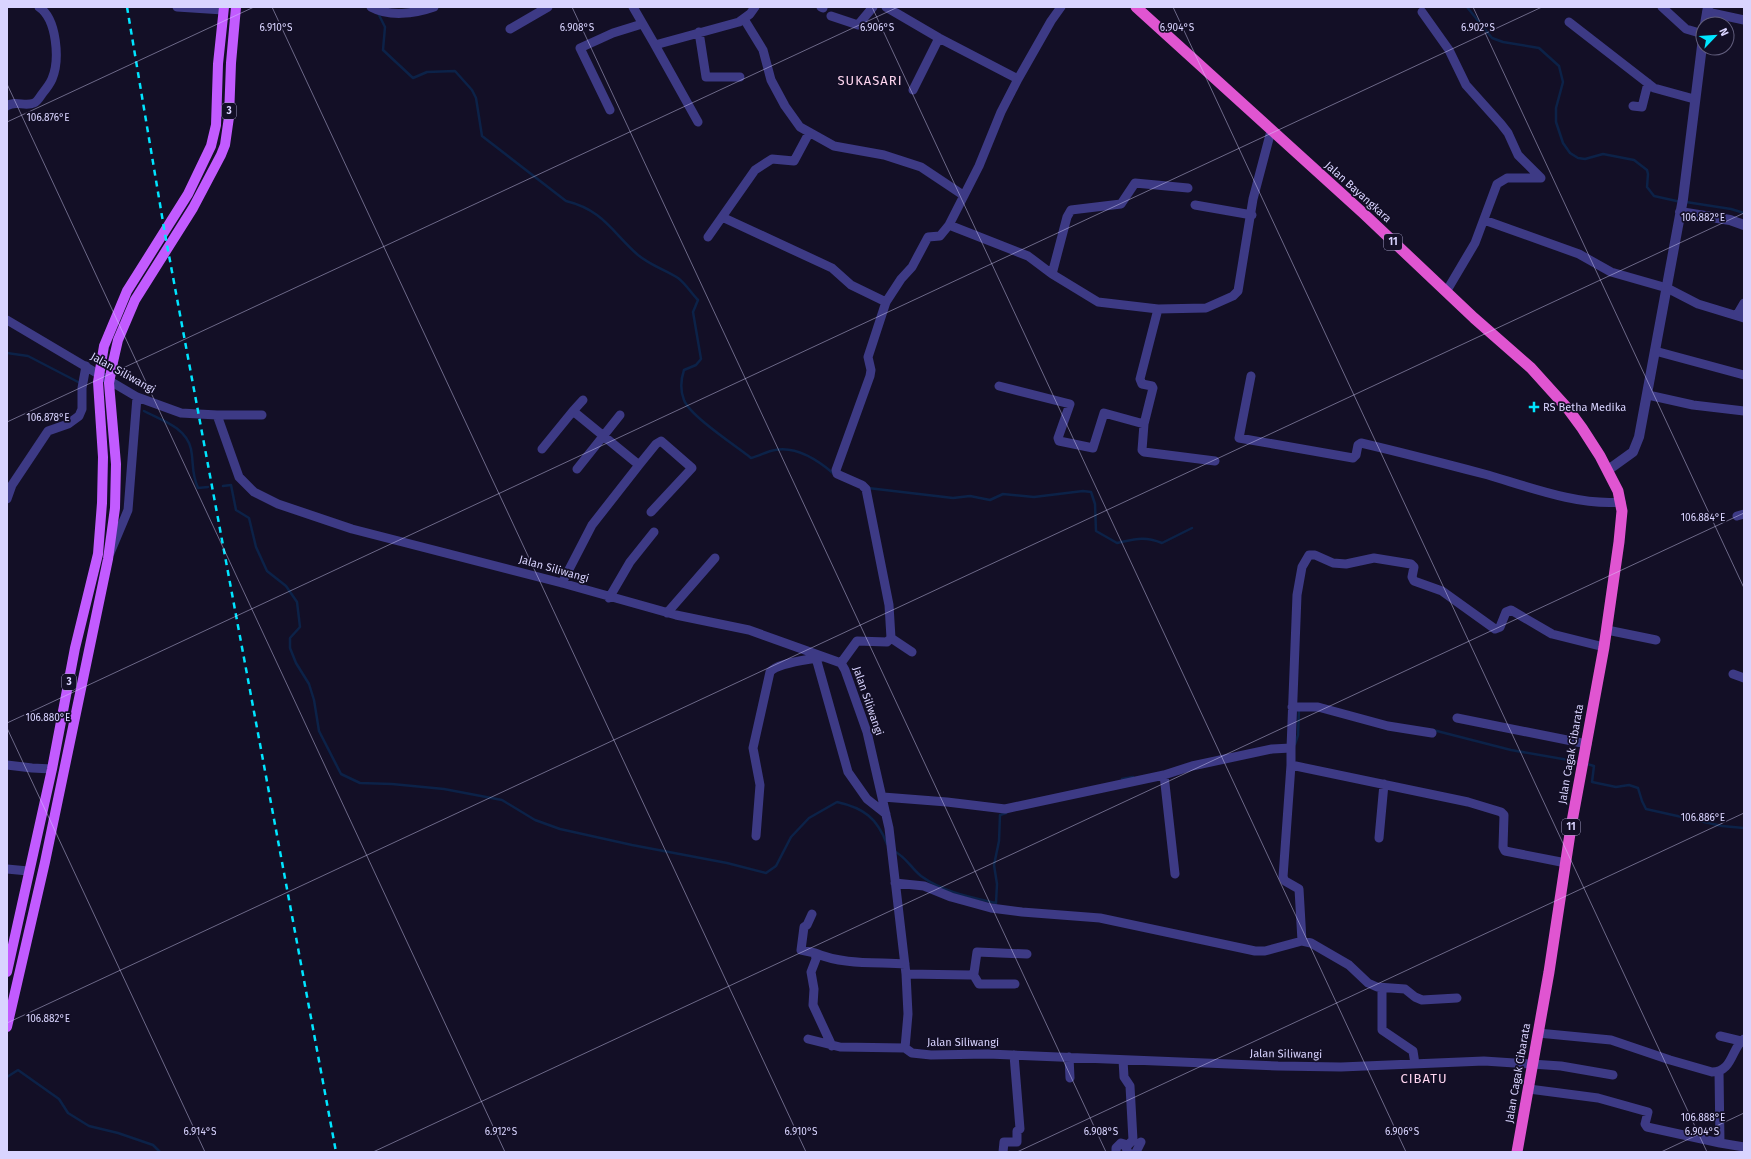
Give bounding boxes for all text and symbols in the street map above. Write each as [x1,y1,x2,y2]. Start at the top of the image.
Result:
north arrow [1695,16,1735,56]
text: 6.910°S [259,22,293,34]
text: 6.908°S [560,22,595,34]
text: 6.906°S [860,22,895,34]
text: 6.904°S [1160,22,1195,34]
text: 6.902°S [1461,22,1495,34]
text: N [1716,26,1731,38]
district label: SUKASARI [838,73,902,88]
road number: 3 [222,103,236,119]
text: 106.876°E [26,112,70,124]
street label: Jalan Bayangkara [1322,159,1394,225]
text: 106.882°E [1681,212,1725,224]
road number: 11 [1384,234,1402,250]
street label: Jalan Siliwangi [88,350,158,396]
marker: RS Betha Medika [1528,401,1540,413]
place label: RS Betha Medika [1543,401,1626,414]
text: 106.878°E [26,412,70,424]
text: 106.884°E [1681,512,1725,524]
street label: Jalan Siliwangi [518,553,590,585]
street label: Jalan Siliwangi [850,665,886,737]
road number: 3 [62,674,76,690]
street label: Jalan Cagak Cibarata [1556,703,1586,805]
text: 106.880°E [26,712,70,724]
text: 106.886°E [1681,812,1725,824]
road number: 11 [1562,819,1580,835]
text: 106.882°E [26,1013,70,1025]
street label: Jalan Cagak Cibarata [1503,1022,1533,1124]
street label: Jalan Siliwangi [927,1036,999,1049]
street label: Jalan Siliwangi [1250,1047,1322,1061]
district label: CIBATU [1400,1071,1448,1086]
text: 106.888°E [1681,1112,1725,1124]
text: 6.914°S [184,1126,217,1138]
text: 6.912°S [485,1126,518,1138]
text: 6.910°S [784,1126,818,1138]
text: 6.908°S [1084,1126,1119,1138]
text: 6.906°S [1385,1126,1420,1138]
text: 6.904°S [1685,1126,1720,1138]

